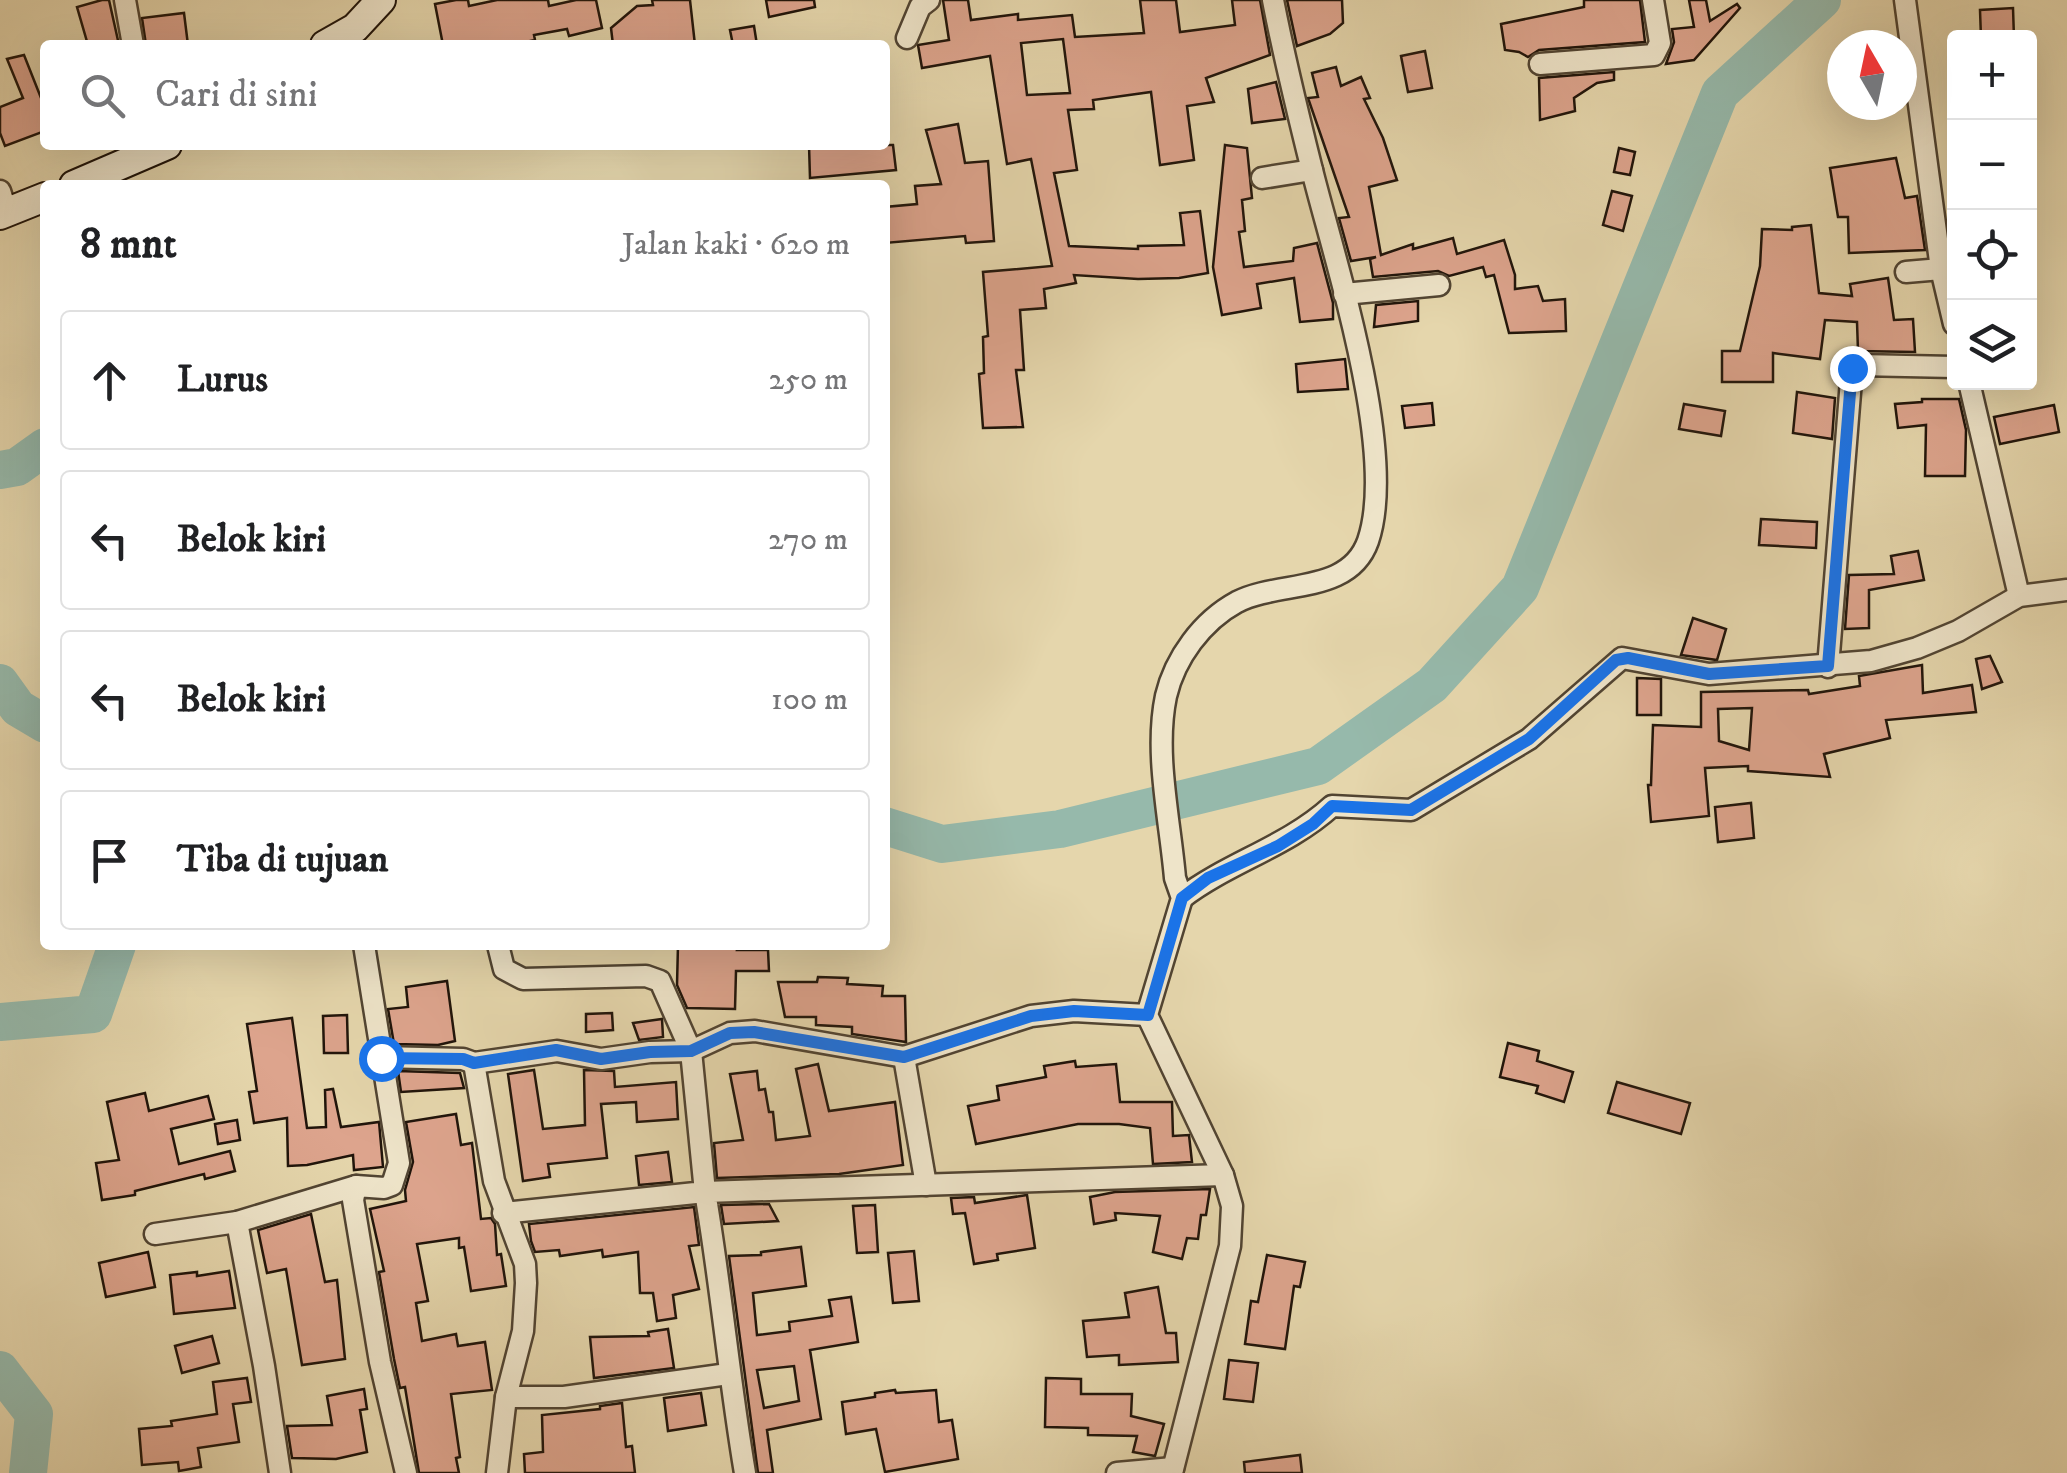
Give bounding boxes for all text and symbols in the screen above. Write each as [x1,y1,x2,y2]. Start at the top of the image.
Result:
north arrow [1827,30,1917,120]
map controls [1947,30,2037,390]
button: + [1947,30,2037,120]
search box [40,40,890,150]
icon: search [75,68,130,123]
text: Cari di sini [155,71,318,119]
button: − [1947,120,2037,210]
button: locate [1947,210,2037,300]
text: 8 mnt [80,219,177,271]
text: Jalan kaki · 620 m [622,225,850,265]
button: layers [1947,300,2037,390]
route end [1830,346,1876,392]
icon: ahead [82,353,137,408]
text: Lurus [177,356,268,404]
text: 250 m [768,360,848,400]
icon: left [82,513,137,568]
text: Belok kiri [177,516,326,564]
text: 270 m [768,520,848,560]
icon: left [82,673,137,728]
text: Belok kiri [177,676,326,724]
text: 100 m [771,680,848,720]
icon: arrive [82,833,137,888]
text: Tiba di tujuan [177,836,388,884]
route start [359,1036,405,1082]

